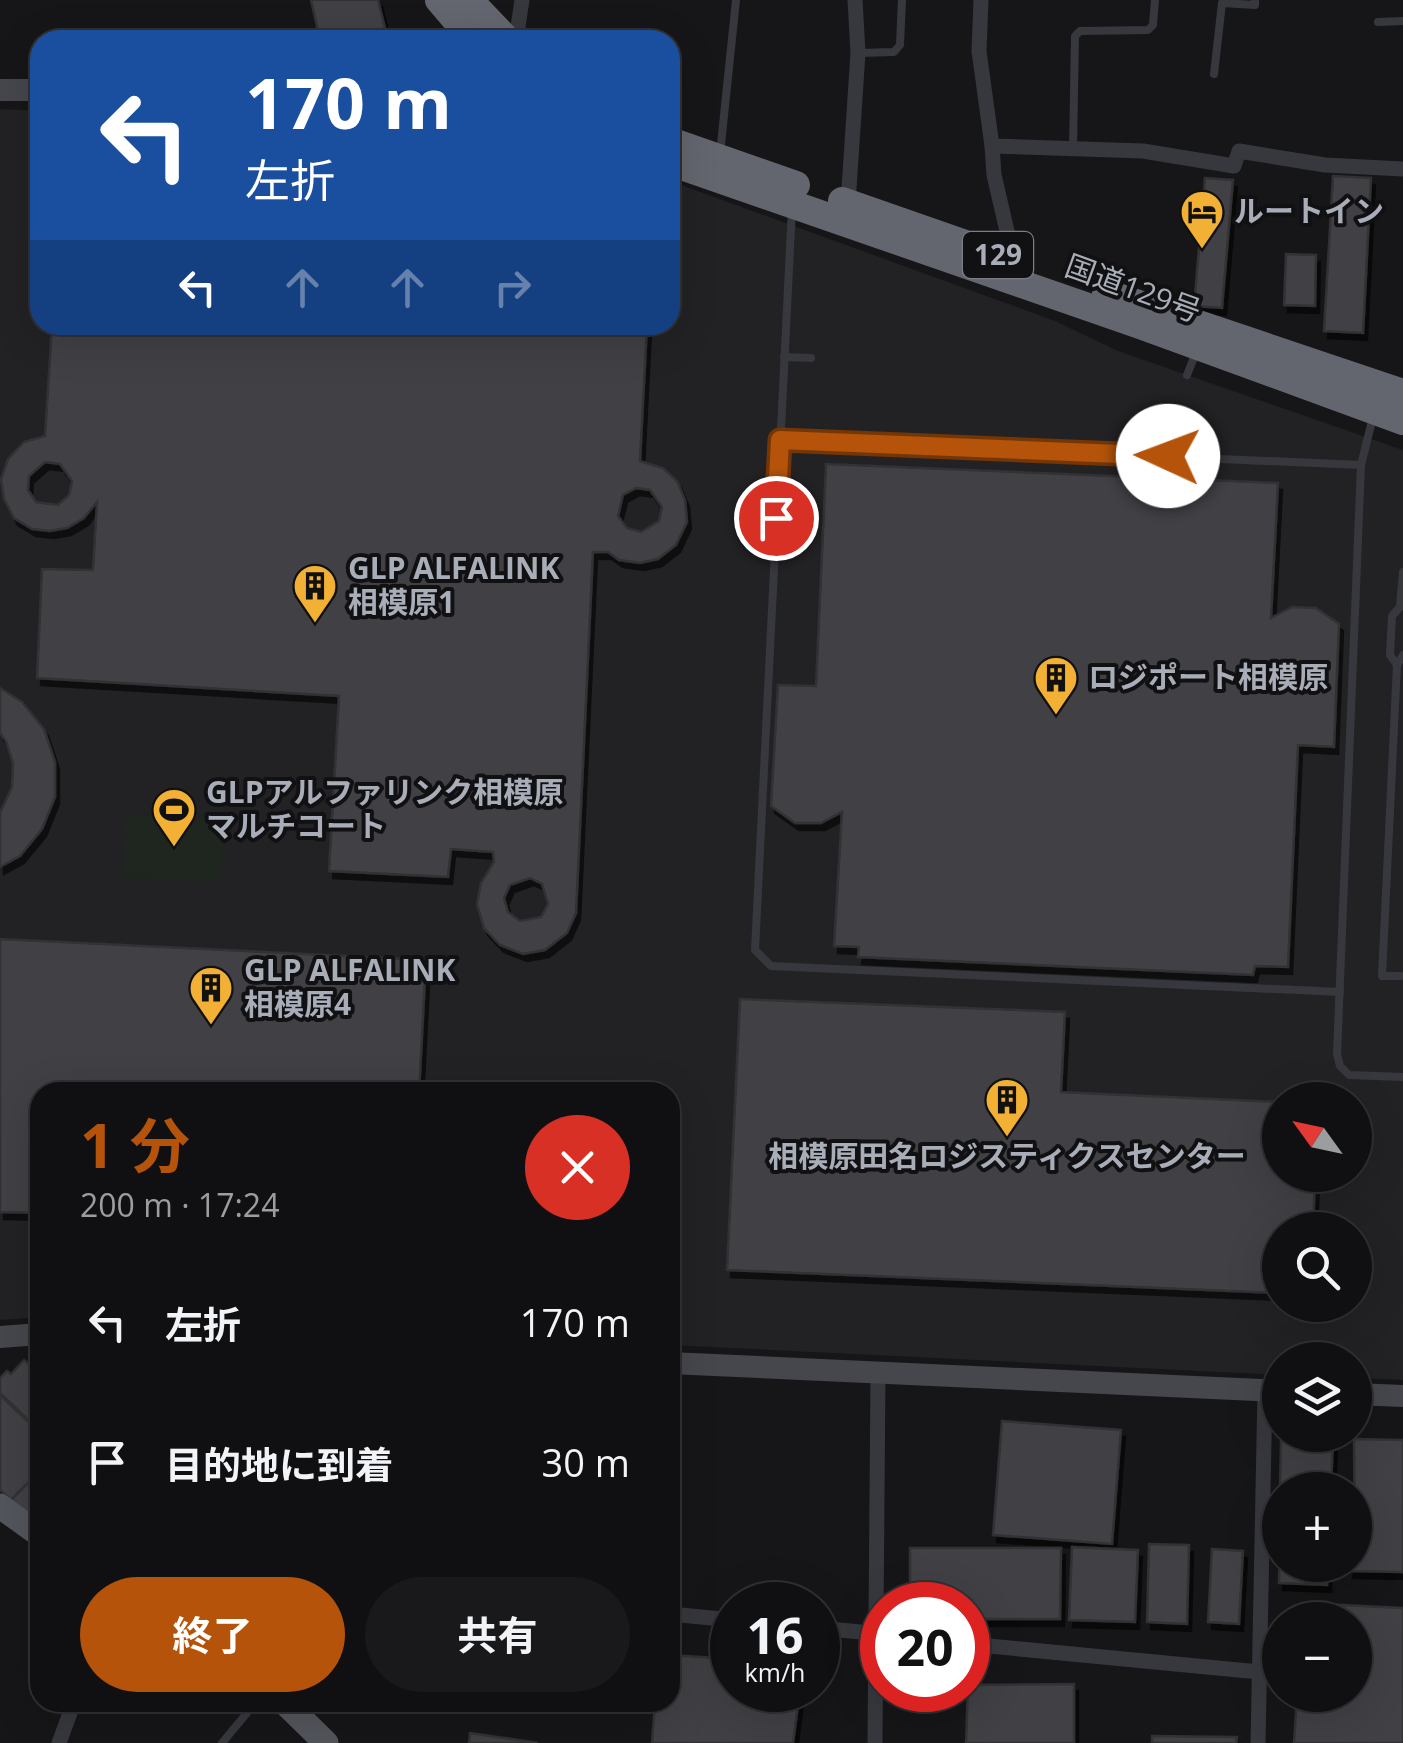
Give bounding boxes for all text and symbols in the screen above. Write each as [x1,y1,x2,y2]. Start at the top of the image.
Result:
text: 170 m [245,54,452,150]
icon: left [80,70,210,200]
text: 左折 [245,149,335,210]
hotel icon: ルートイン [1179,189,1225,250]
place label: ルートイン [1234,190,1384,231]
road number: 129 [963,232,1033,278]
street label: 国道129号 [1060,244,1207,331]
icon: left [170,260,225,315]
icon: ahead [275,260,330,315]
icon: ahead [380,260,435,315]
icon: right [485,260,540,315]
position arrow [1116,404,1220,508]
pin [734,476,819,561]
icon: arrive [749,491,804,546]
place label: GLP ALFALINK 相模原1 [348,547,559,622]
building icon: GLP ALFALINK 相模原1 [292,563,338,624]
building icon: ロジポート相模原 [1033,655,1079,716]
place label: ロジポート相模原 [1088,656,1328,697]
place label: GLPアルファリンク相模原 マルチコート [206,771,563,846]
sports icon: GLPアルファリンク相模原 マルチコート [151,787,197,848]
place label: GLP ALFALINK 相模原4 [244,949,455,1024]
building icon: GLP ALFALINK 相模原4 [188,965,234,1026]
building icon: 相模原田名ロジスティクスセンター [984,1077,1030,1138]
north arrow [1262,1082,1372,1192]
map controls [1262,1082,1372,1712]
text: 1 分 [80,1104,190,1186]
button: close [525,1115,630,1220]
place label: 相模原田名ロジスティクスセンター [768,1135,1246,1176]
text: 200 m · 17:24 [80,1183,279,1226]
button: search [1262,1212,1372,1322]
icon: left [80,1295,135,1350]
text: 170 m [520,1296,630,1348]
text: 左折 [165,1298,241,1350]
button: layers [1262,1342,1372,1452]
icon: arrive [80,1435,135,1490]
text: 30 m [541,1436,630,1488]
text: 目的地に到着 [165,1438,393,1490]
button: + [1262,1472,1372,1582]
button: 終了 [80,1577,345,1692]
button: 共有 [365,1577,630,1692]
speed limit sign: 20 [860,1582,990,1712]
text: 16 [746,1601,804,1669]
button: − [1262,1602,1372,1712]
text: km/h [745,1655,805,1689]

